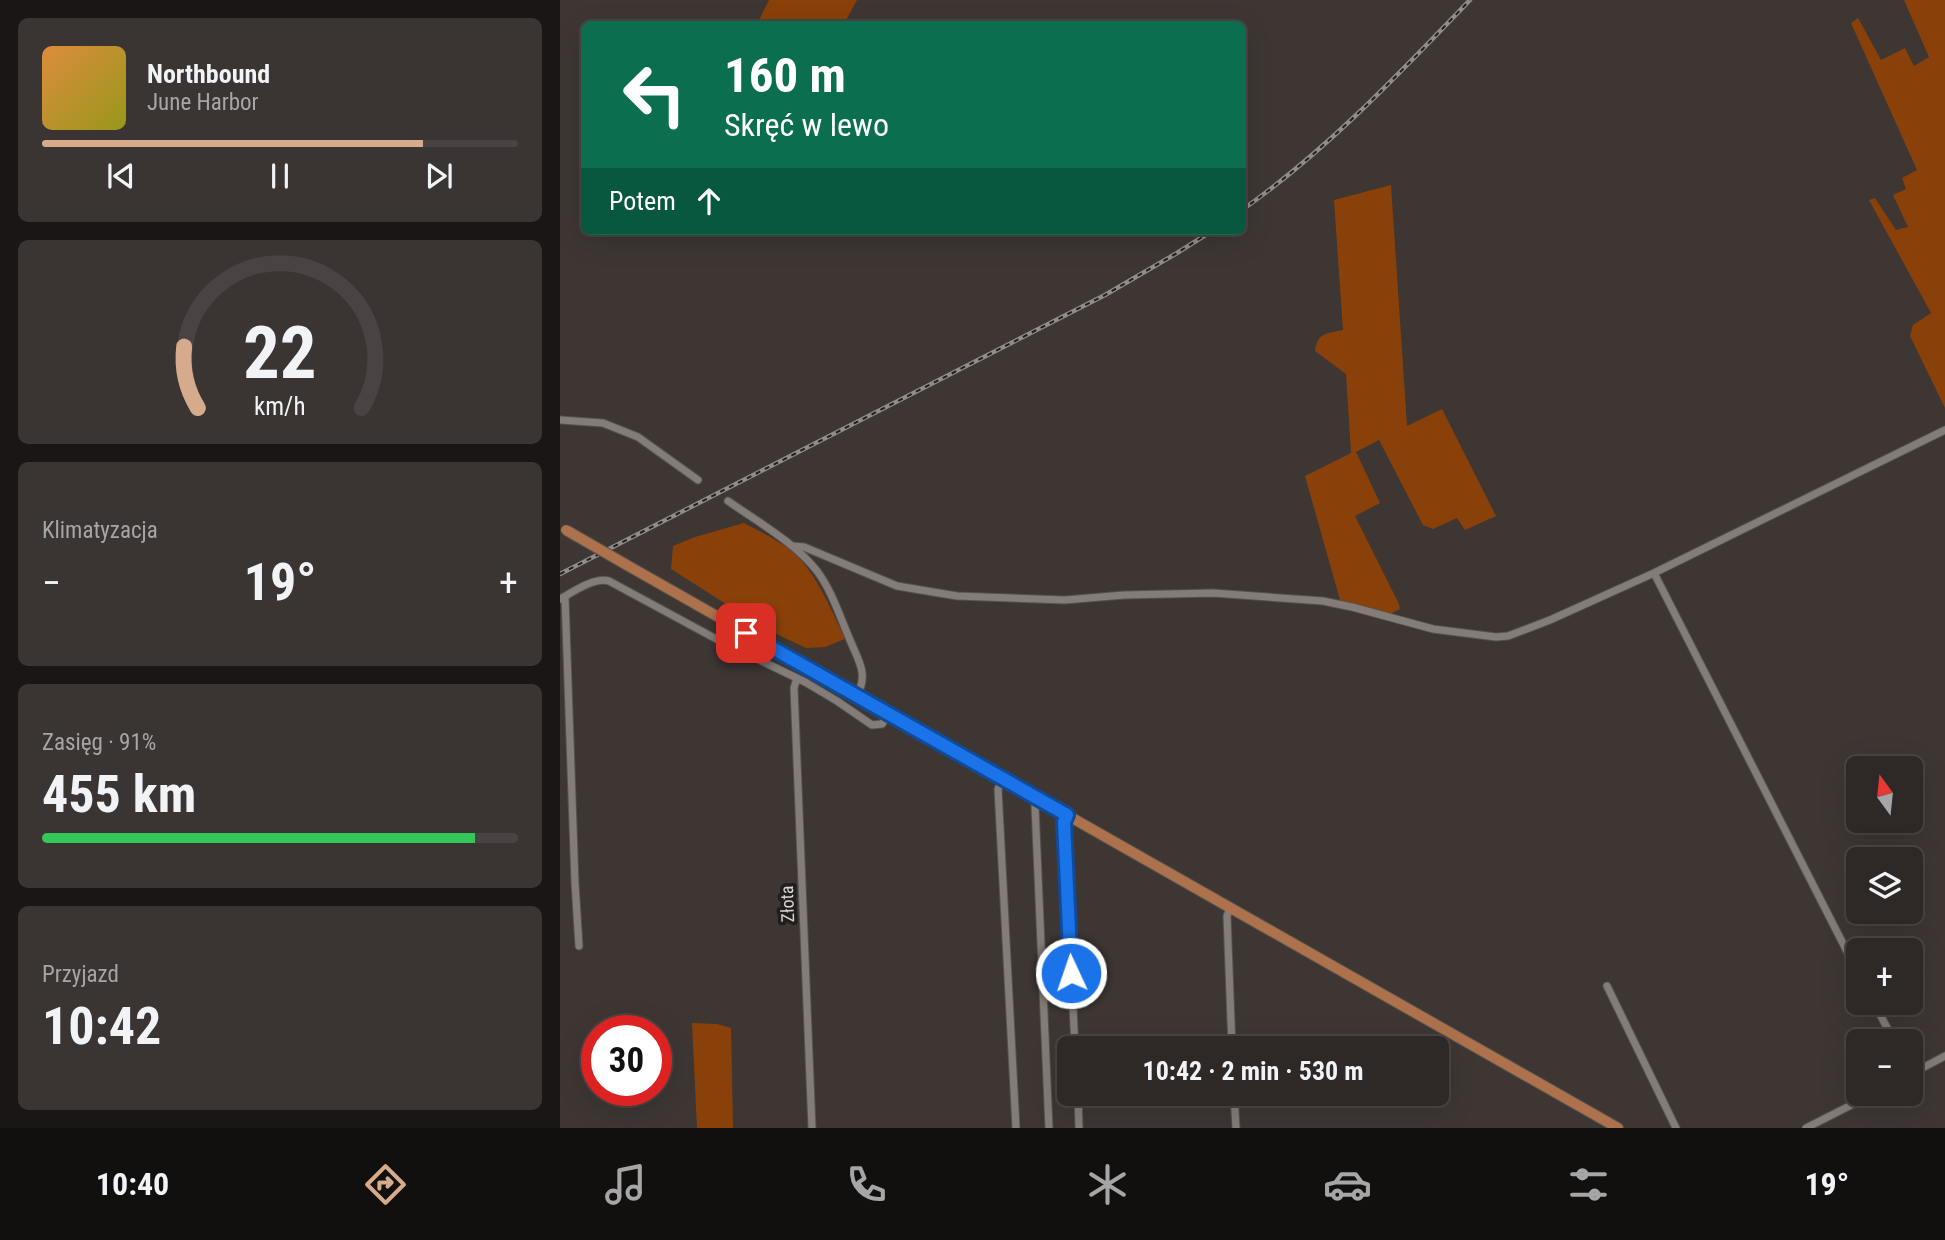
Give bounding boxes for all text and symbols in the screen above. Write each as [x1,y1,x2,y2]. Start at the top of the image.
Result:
text: 160 m [724,47,846,104]
icon: left [609,49,700,140]
text: Northbound [147,59,270,89]
text: June Harbor [147,89,259,116]
text: Skręć w lewo [724,106,889,144]
icon: previous [102,157,140,195]
icon: pause [261,157,299,195]
icon: next [420,157,458,195]
icon: ahead [690,182,728,220]
text: Potem [609,186,676,216]
text: 22 [243,310,317,396]
text: km/h [254,392,306,421]
text: Klimatyzacja [42,517,158,544]
text: 19° [244,552,316,613]
text: − [42,561,61,605]
text: + [499,561,518,605]
pin [716,603,776,663]
icon: arrive [727,614,765,652]
text: Zasięg · 91% [42,729,156,756]
north arrow [1846,756,1923,833]
map controls [1846,756,1923,1106]
text: 455 km [42,764,196,825]
button: layers [1846,847,1923,924]
street label: Złota [776,885,798,923]
position arrow [1034,936,1108,1010]
button: + [1846,938,1923,1015]
text: Przyjazd [42,961,119,988]
text: 10:42 [42,996,161,1057]
speed limit sign: 30 [581,1015,672,1106]
button: − [1846,1029,1923,1106]
text: 10:42 · 2 min · 530 m [1143,1056,1363,1086]
icon: directions [361,1160,410,1209]
icon: music [601,1160,650,1209]
icon: phone [842,1160,891,1209]
icon: climate [1083,1160,1132,1209]
icon: car [1323,1160,1372,1209]
icon: filters [1564,1160,1613,1209]
text: 10:40 [96,1165,169,1203]
text: 19° [1804,1165,1849,1203]

